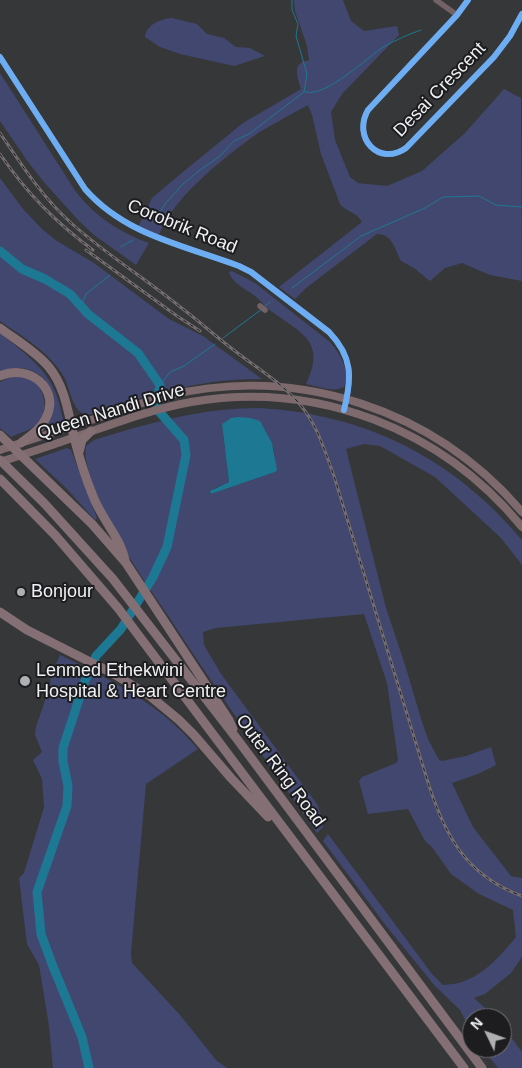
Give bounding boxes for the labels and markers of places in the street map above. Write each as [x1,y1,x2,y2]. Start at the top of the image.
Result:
place label: Bonjour [31,581,93,603]
marker: Bonjour [15,586,27,598]
place label: Lenmed Ethekwini Hospital & Heart Centre [36,660,226,702]
marker: Lenmed Ethekwini Hospital & Heart Centre [18,674,32,688]

